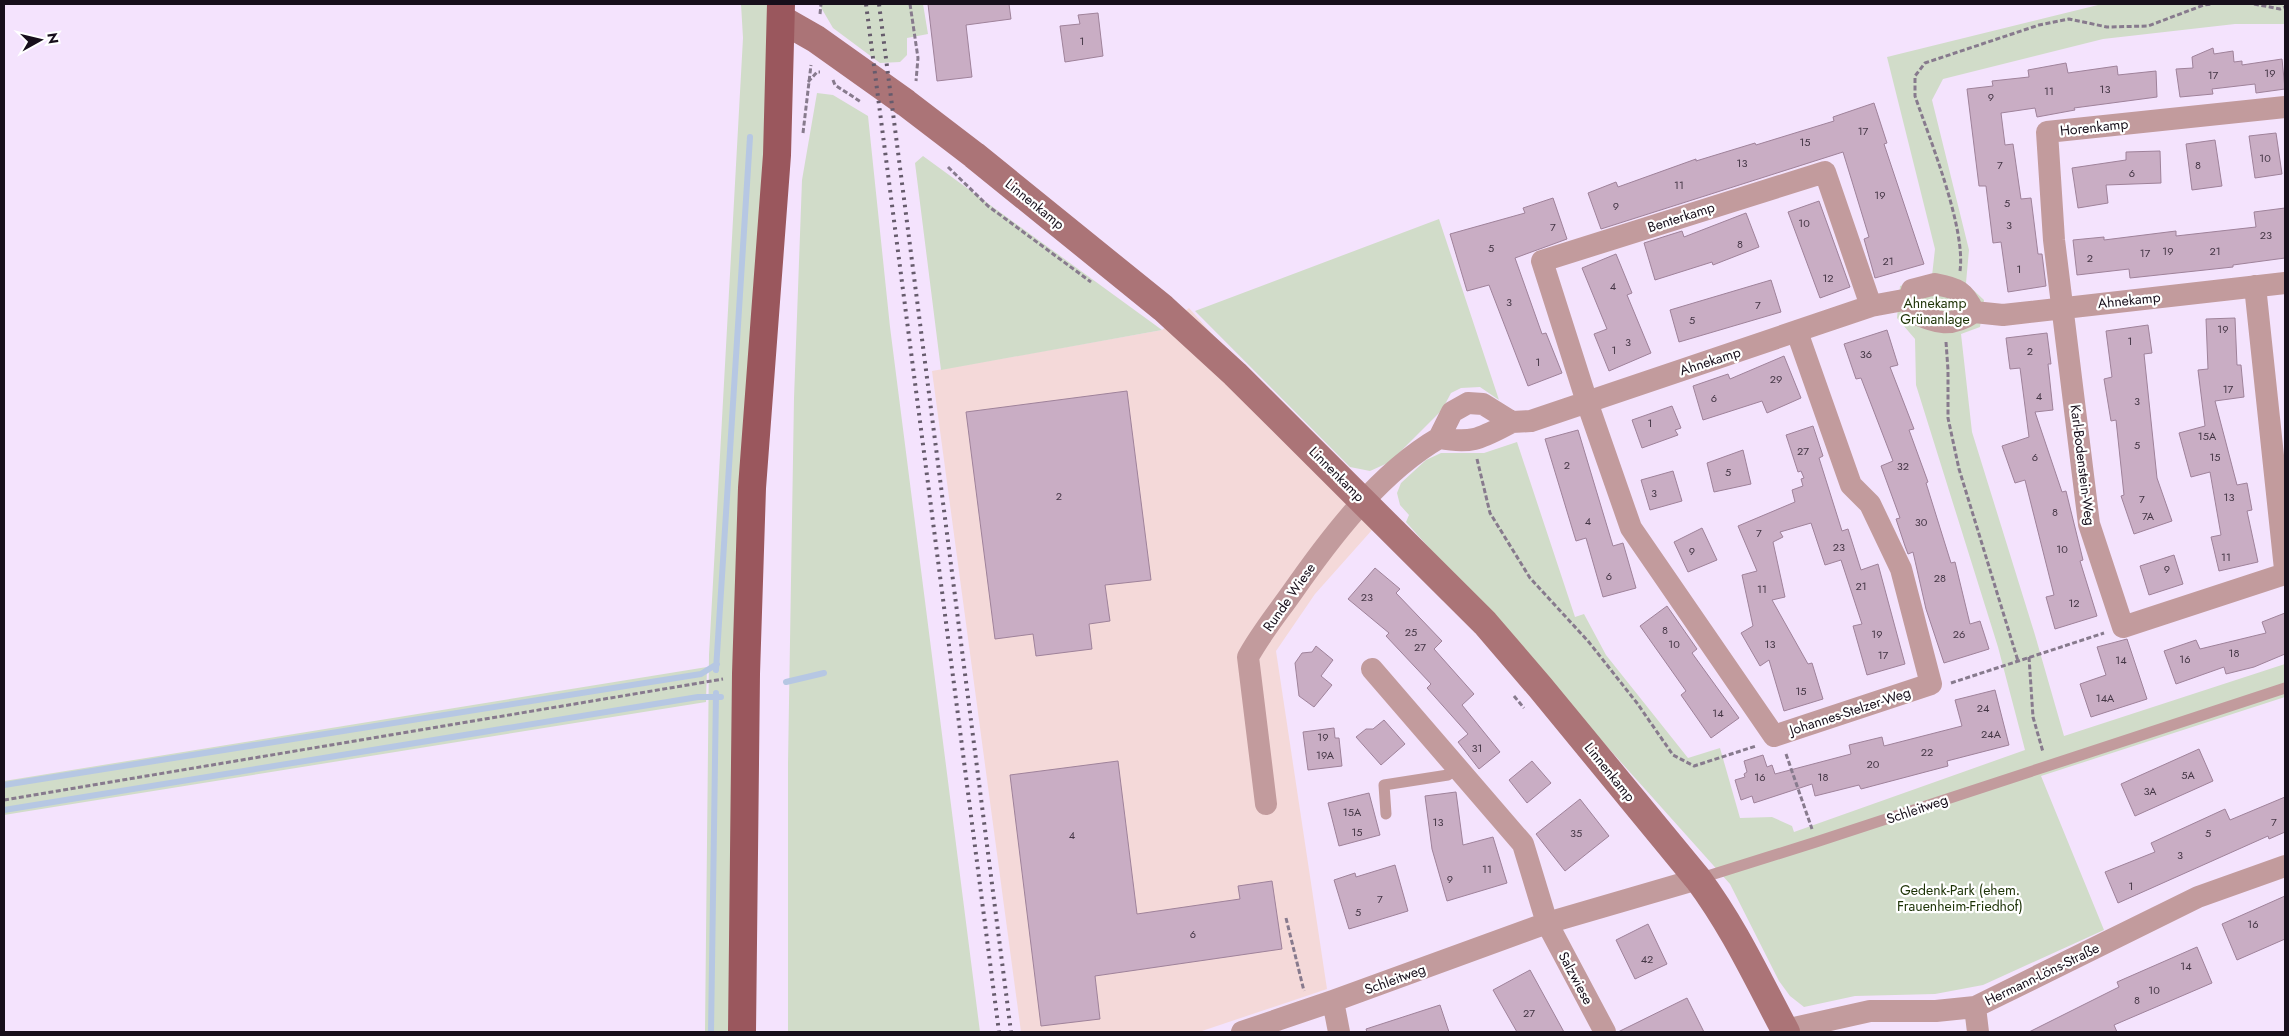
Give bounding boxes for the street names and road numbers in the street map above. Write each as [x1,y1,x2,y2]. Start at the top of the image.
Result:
street label: Horenkamp [2059,113,2129,141]
street label: Linnenkamp [1001,174,1069,234]
street label: Benterkamp [1645,197,1717,237]
street label: Ahnekamp [2097,287,2161,313]
street label: Ahnekamp [1677,342,1743,380]
street label: Karl-Bodenstein-Weg [2066,403,2100,527]
street label: Linnenkamp [1305,442,1369,506]
street label: Runde Wiese [1258,559,1320,635]
street label: Johannes-Stelzer-Weg [1785,682,1913,741]
street label: Linnenkamp [1580,738,1640,806]
street label: Schleitweg [1884,789,1950,829]
street label: Hermann-Löns-Straße [1981,938,2103,1010]
street label: Salzwiese [1554,948,1598,1008]
street label: Schleitweg [1362,959,1428,999]

